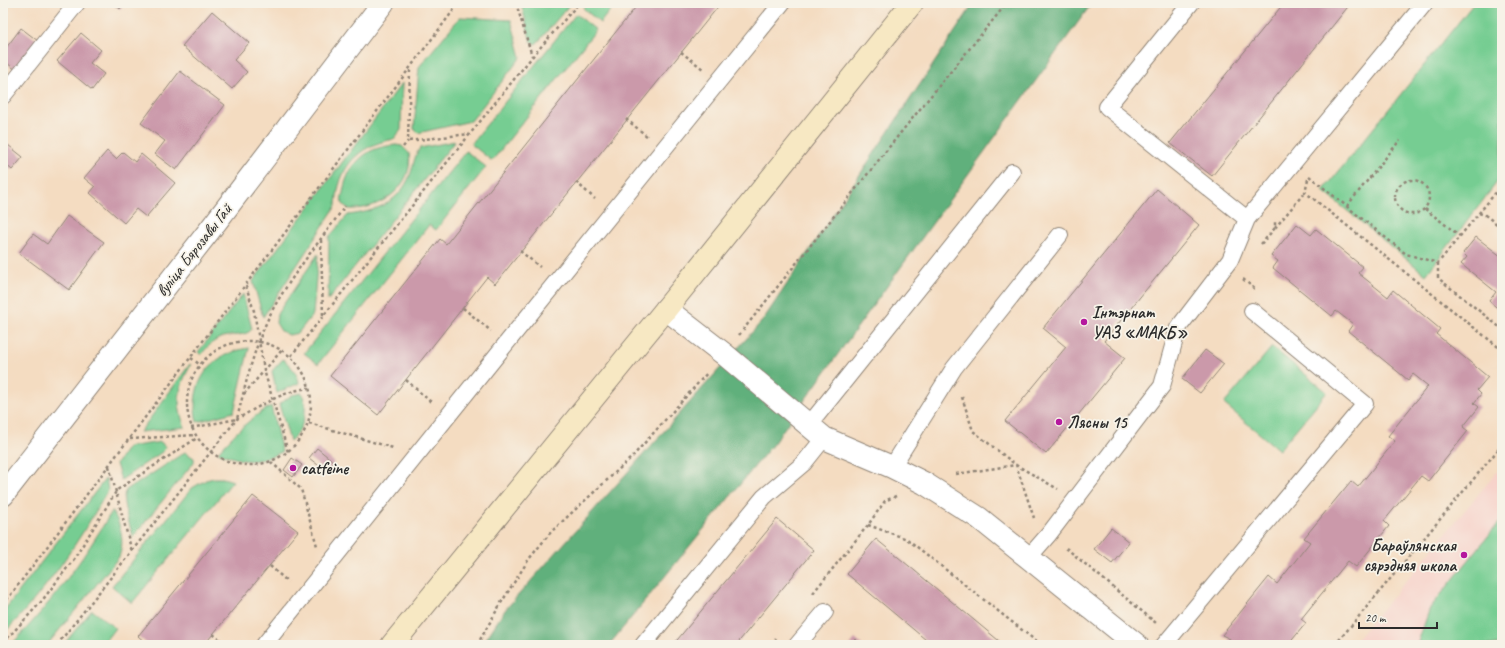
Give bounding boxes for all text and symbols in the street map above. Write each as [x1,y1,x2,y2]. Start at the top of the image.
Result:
street label: вуліца Бярозавы Гай [151,199,237,301]
place label: Інтэрнат УАЗ «МАКБ» [1092,302,1188,343]
marker: Інтэрнат УАЗ «МАКБ» [1079,317,1089,327]
place label: Лясны 15 [1067,412,1128,433]
marker: Лясны 15 [1054,417,1064,427]
place label: catfeine [301,458,350,479]
marker: catfeine [288,463,298,473]
place label: Бараўлянская сярэдняя школа [1364,535,1457,576]
marker: Бараўлянская сярэдняя школа [1459,550,1469,560]
scale bar [1359,604,1437,630]
text: 20 m [1365,610,1387,626]

